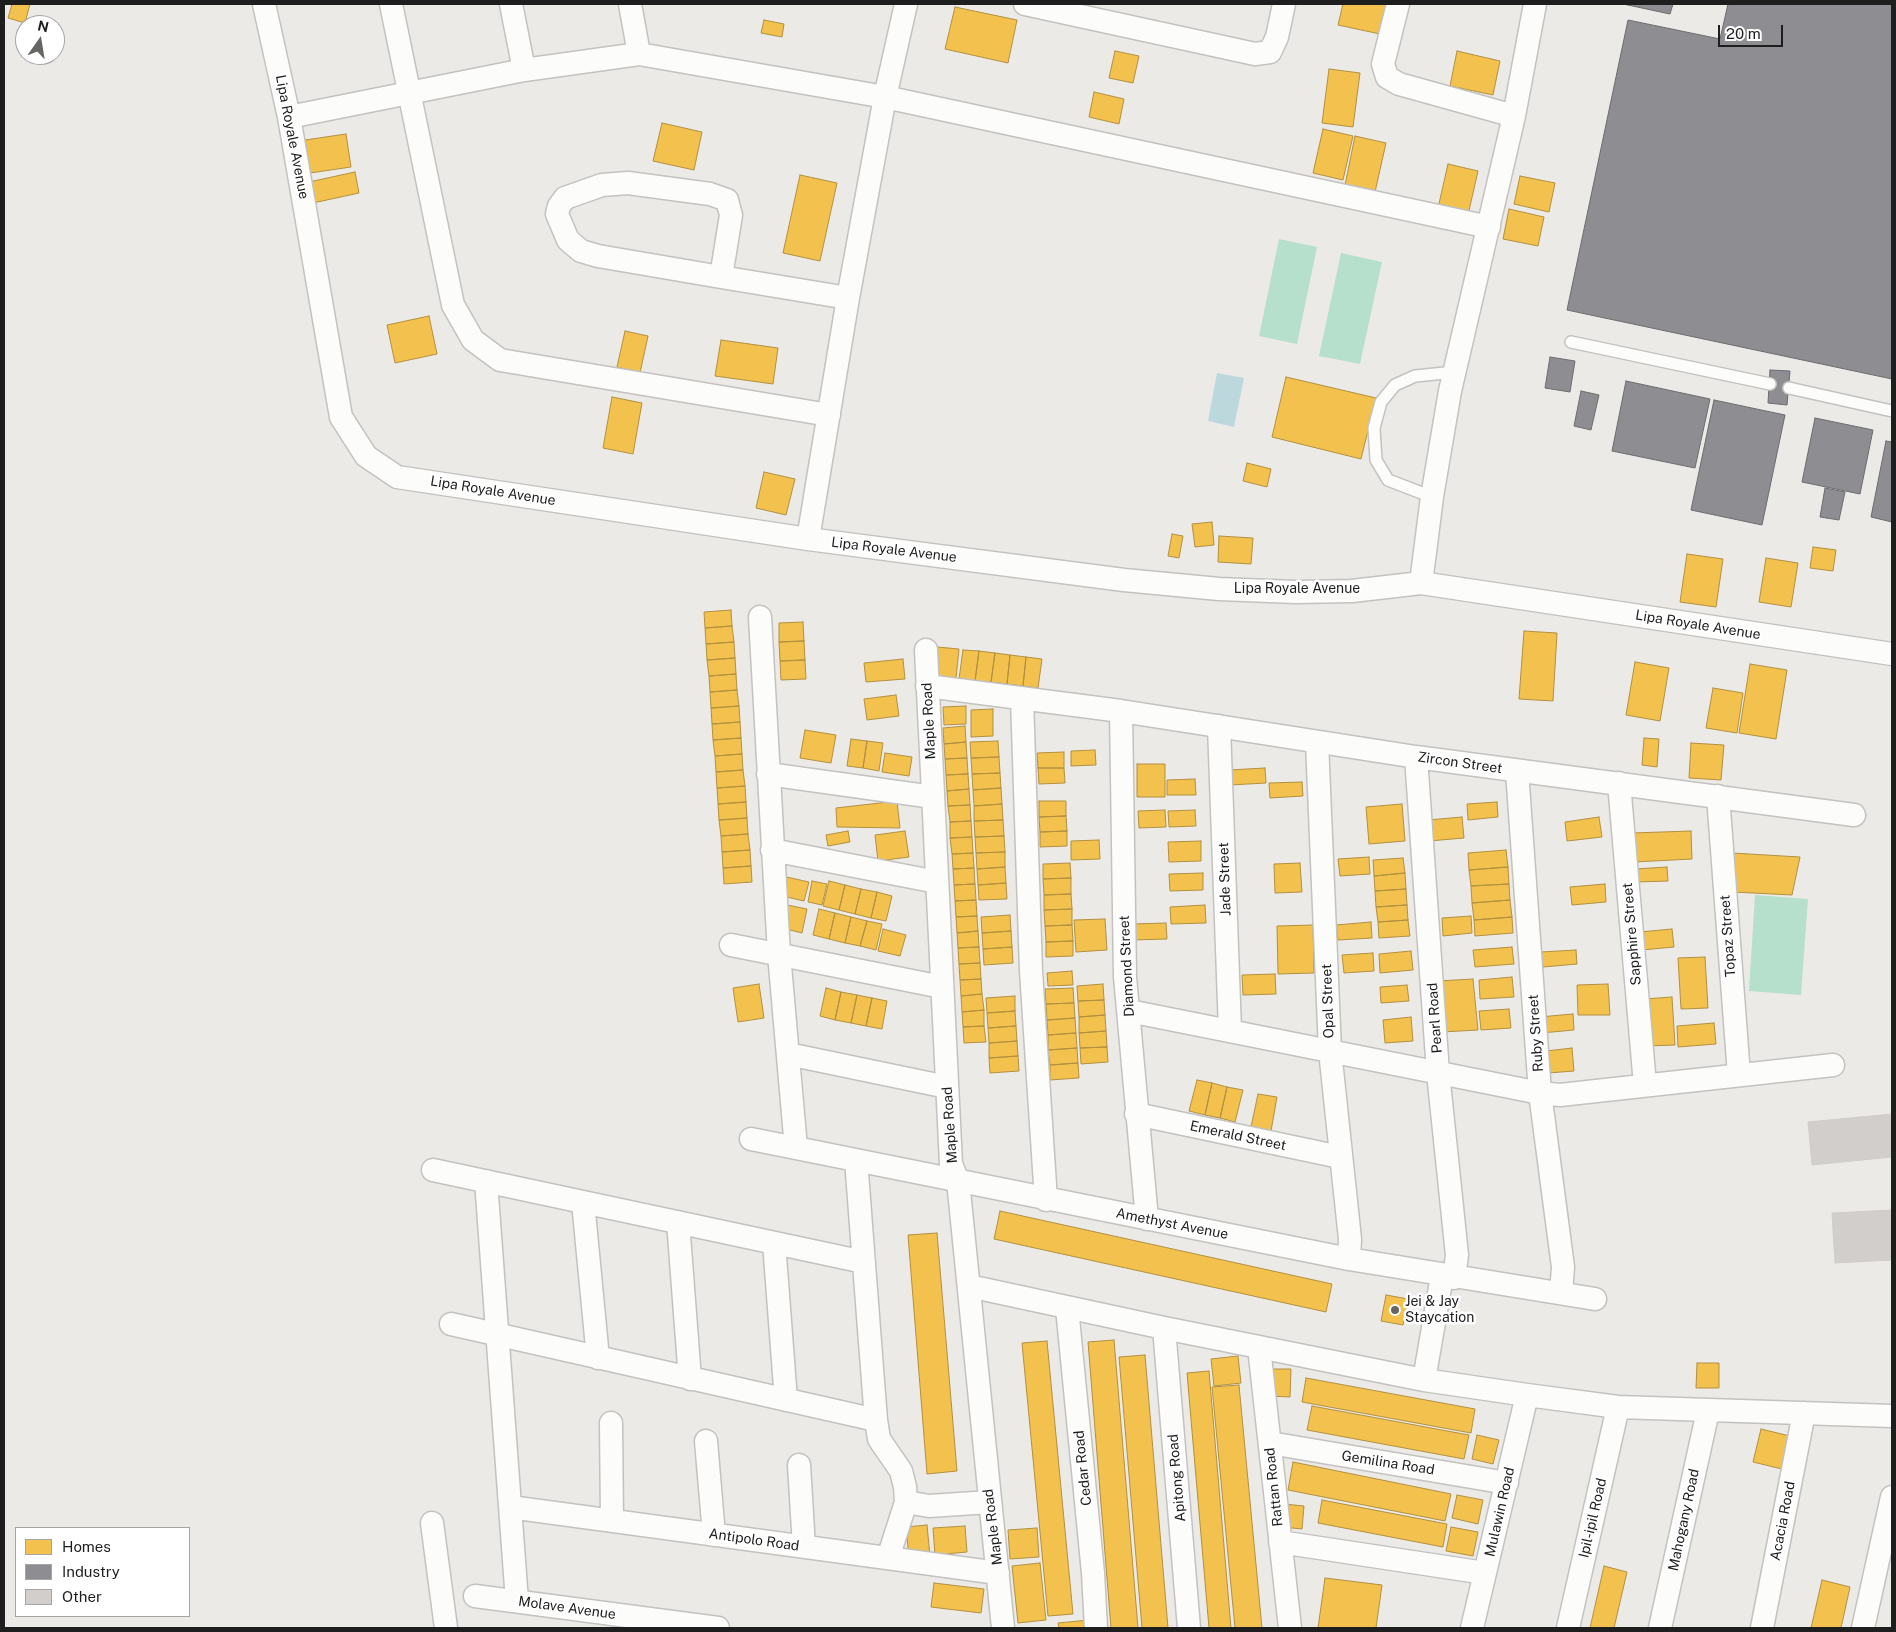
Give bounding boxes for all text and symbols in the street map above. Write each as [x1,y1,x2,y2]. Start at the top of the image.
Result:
north arrow [15,15,65,65]
scale bar [1721,15,1786,47]
text: N [36,17,50,35]
text: 20 m [1726,25,1761,42]
street label: Lipa Royale Avenue [272,73,312,201]
street label: Lipa Royale Avenue [429,473,557,509]
street label: Lipa Royale Avenue [830,534,958,566]
street label: Lipa Royale Avenue [1234,581,1360,597]
street label: Lipa Royale Avenue [1634,607,1762,643]
street label: Maple Road [919,682,939,760]
street label: Zircon Street [1417,749,1503,777]
street label: Jade Street [1215,842,1235,916]
street label: Sapphire Street [1619,882,1645,986]
street label: Topaz Street [1717,894,1739,978]
street label: Diamond Street [1116,915,1138,1017]
street label: Opal Street [1318,963,1338,1039]
street label: Pearl Road [1424,982,1446,1054]
street label: Ruby Street [1525,994,1547,1072]
street label: Maple Road [939,1086,961,1164]
street label: Emerald Street [1188,1118,1288,1154]
street label: Amethyst Avenue [1114,1205,1230,1243]
place label: Jei & Jay Staycation [1405,1294,1474,1326]
marker: Jei & Jay Staycation [1389,1304,1401,1316]
street label: Cedar Road [1071,1429,1095,1507]
street label: Apitong Road [1165,1433,1189,1523]
street label: Rattan Road [1262,1447,1286,1527]
street label: Gemilina Road [1340,1447,1436,1479]
street label: Mulawin Road [1482,1466,1518,1558]
street label: Mahogany Road [1665,1467,1703,1573]
street label: Ipil-ipil Road [1576,1476,1610,1560]
street label: Acacia Road [1767,1480,1799,1562]
street label: Maple Road [980,1488,1006,1566]
street label: Antipolo Road [708,1525,800,1555]
legend [15,1527,190,1617]
text: Homes [62,1538,111,1555]
text: Industry [62,1563,120,1580]
text: Other [62,1588,102,1605]
street label: Molave Avenue [517,1593,617,1623]

